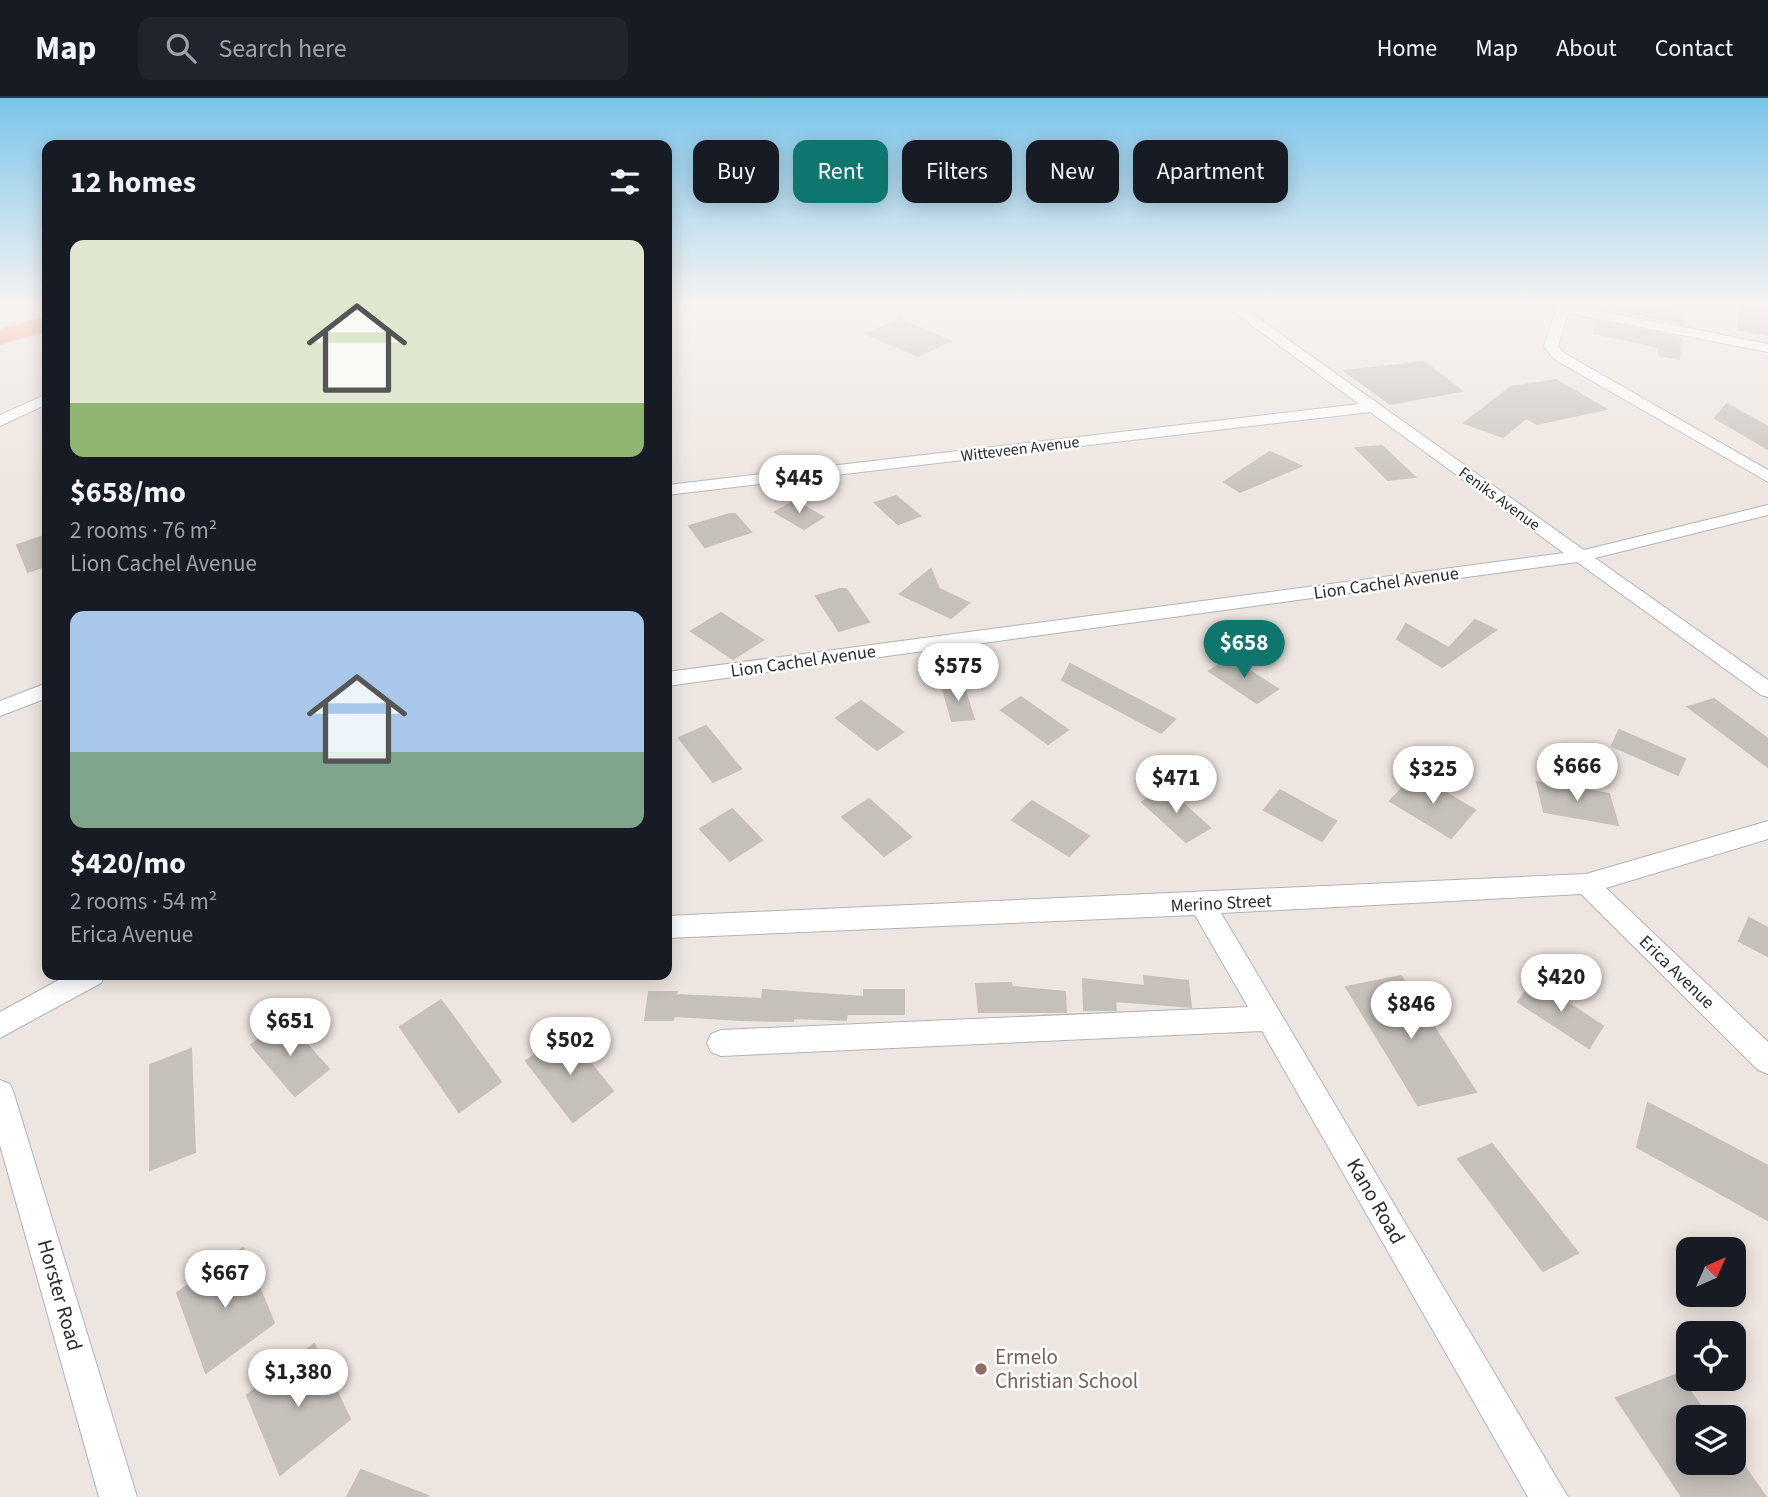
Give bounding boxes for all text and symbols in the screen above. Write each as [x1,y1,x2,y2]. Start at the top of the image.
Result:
search box [138,17,628,80]
text: Map [35,25,96,72]
icon: search [162,29,200,67]
text: Search here [218,30,347,67]
text: Home [1377,31,1437,66]
text: Map [1475,31,1518,66]
text: About [1556,31,1617,66]
text: Contact [1655,31,1733,66]
chip: Buy [693,140,779,203]
chip: Rent [793,140,888,203]
chip: Filters [902,140,1012,203]
chip: New [1026,140,1119,203]
chip: Apartment [1133,140,1288,203]
text: 12 homes [70,161,196,204]
icon: filters [606,163,644,201]
icon: home [294,285,420,411]
street label: Witteveen Avenue [960,431,1081,467]
pin: $445 [758,456,840,515]
text: $445 [775,461,823,494]
street label: Feniks Avenue [1454,462,1545,536]
text: $658/mo [70,471,186,514]
text: 2 rooms · 76 m² [70,514,217,547]
text: Lion Cachel Avenue [70,547,257,580]
street label: Lion Cachel Avenue [1312,561,1460,606]
pin: $658 [1203,620,1285,680]
text: $658 [1220,626,1268,659]
street label: Lion Cachel Avenue [729,639,877,684]
pin: $575 [917,644,999,703]
text: $575 [934,649,982,682]
icon: home [294,656,420,782]
pin: $666 [1536,744,1618,803]
pin: $325 [1392,746,1474,806]
text: $666 [1553,749,1601,782]
text: $325 [1409,752,1457,785]
pin: $471 [1135,756,1217,815]
text: $471 [1152,761,1200,794]
text: $420/mo [70,842,186,885]
text: 2 rooms · 54 m² [70,885,217,918]
street label: Merino Street [1170,888,1272,919]
text: Erica Avenue [70,918,193,951]
street label: Erica Avenue [1633,930,1720,1015]
pin: $420 [1520,954,1602,1014]
text: $420 [1537,960,1585,993]
pin: $846 [1370,982,1452,1041]
text: $846 [1387,987,1435,1020]
pin: $651 [249,998,331,1058]
text: $651 [266,1004,314,1037]
pin: $502 [529,1018,611,1077]
text: $502 [546,1023,594,1056]
street label: Kano Road [1339,1152,1413,1250]
street label: Horster Road [30,1236,90,1354]
north arrow [1676,1237,1746,1307]
map controls [1676,1237,1746,1475]
pin: $667 [184,1250,266,1310]
text: $667 [201,1256,249,1289]
button: locate [1676,1321,1746,1391]
place label: Ermelo Christian School [995,1342,1138,1396]
pin: $1,380 [241,1350,355,1409]
text: $1,380 [264,1355,332,1388]
marker: Ermelo Christian School [973,1361,989,1377]
button: layers [1676,1405,1746,1475]

